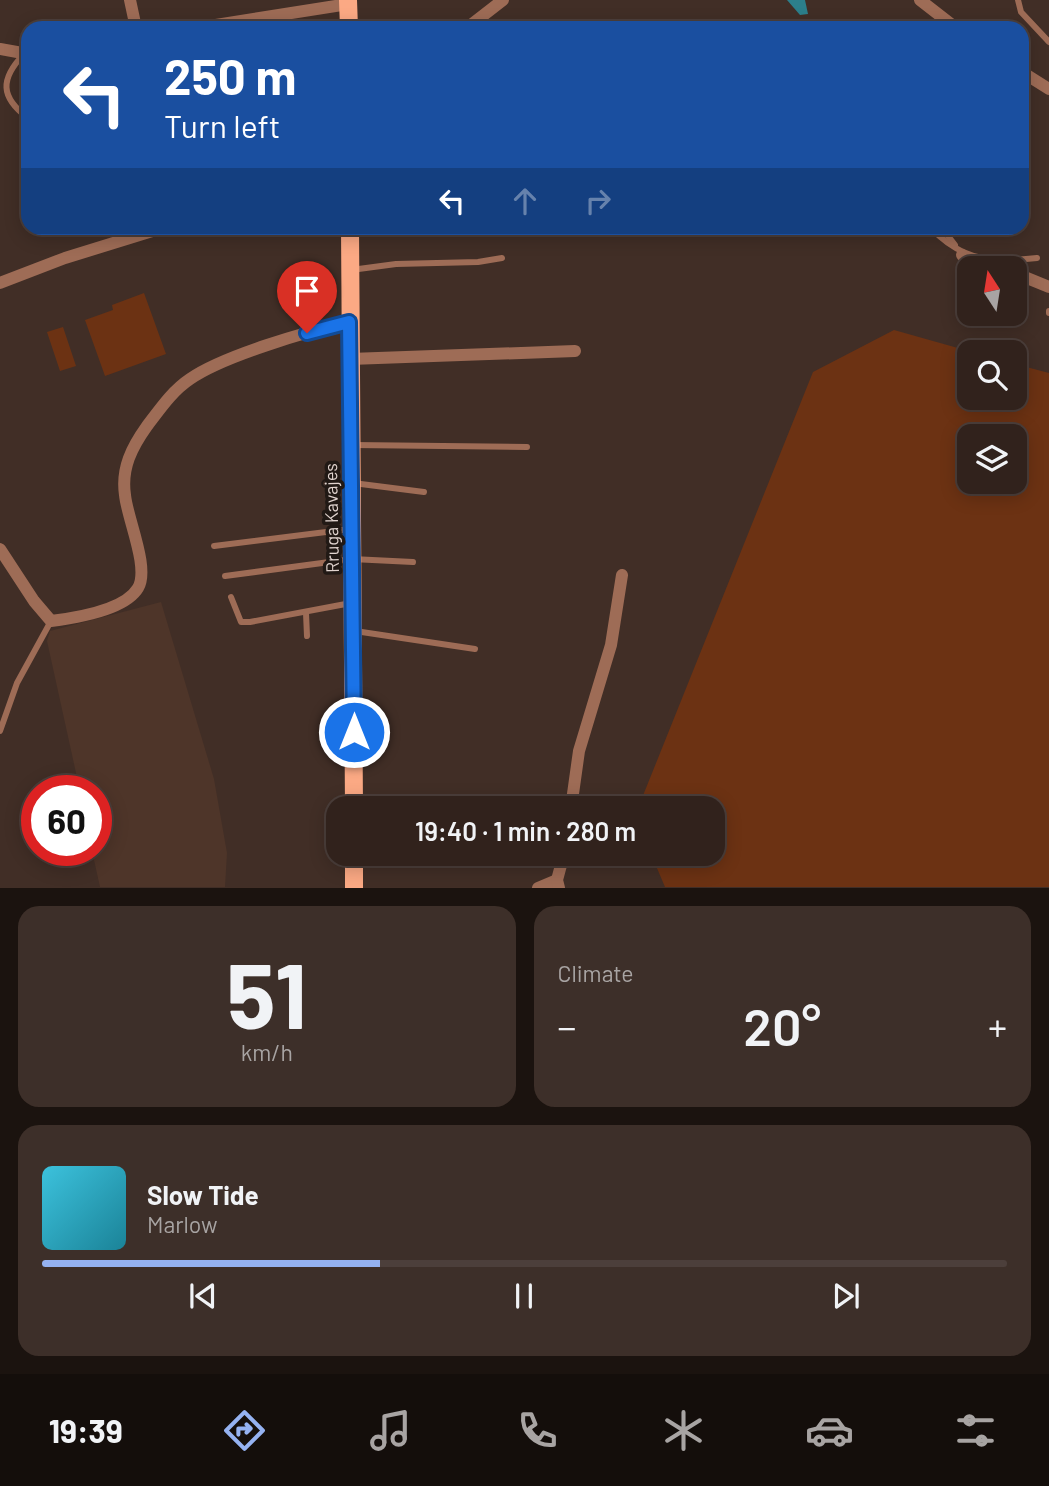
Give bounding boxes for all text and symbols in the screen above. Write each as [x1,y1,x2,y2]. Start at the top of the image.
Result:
text: 250 m [164,46,297,105]
icon: left [49,49,140,140]
text: Turn left [164,106,281,144]
icon: left [433,182,471,220]
icon: ahead [506,182,544,220]
icon: right [579,182,617,220]
north arrow [957,256,1027,326]
map controls [957,256,1027,494]
pin [277,261,337,333]
icon: arrive [288,272,326,310]
button: search [957,340,1027,410]
button: layers [957,424,1027,494]
street label: Rruga Kavajes [319,463,343,573]
position arrow [317,695,391,769]
speed limit sign: 60 [21,775,112,866]
text: 19:40 · 1 min · 280 m [415,815,636,846]
text: 51 [227,938,307,1047]
text: Climate [558,959,634,987]
text: 20° [743,994,821,1056]
text: − [558,1003,577,1049]
text: + [988,1003,1007,1049]
text: km/h [241,1038,293,1066]
text: Slow Tide [147,1179,259,1210]
text: Marlow [147,1210,218,1238]
icon: previous [184,1277,222,1315]
icon: pause [505,1277,543,1315]
icon: next [827,1277,865,1315]
icon: directions [220,1406,269,1455]
icon: music [366,1406,415,1455]
icon: phone [513,1406,562,1455]
icon: climate [659,1406,708,1455]
icon: car [805,1406,854,1455]
icon: filters [951,1406,1000,1455]
text: 19:39 [49,1411,123,1449]

